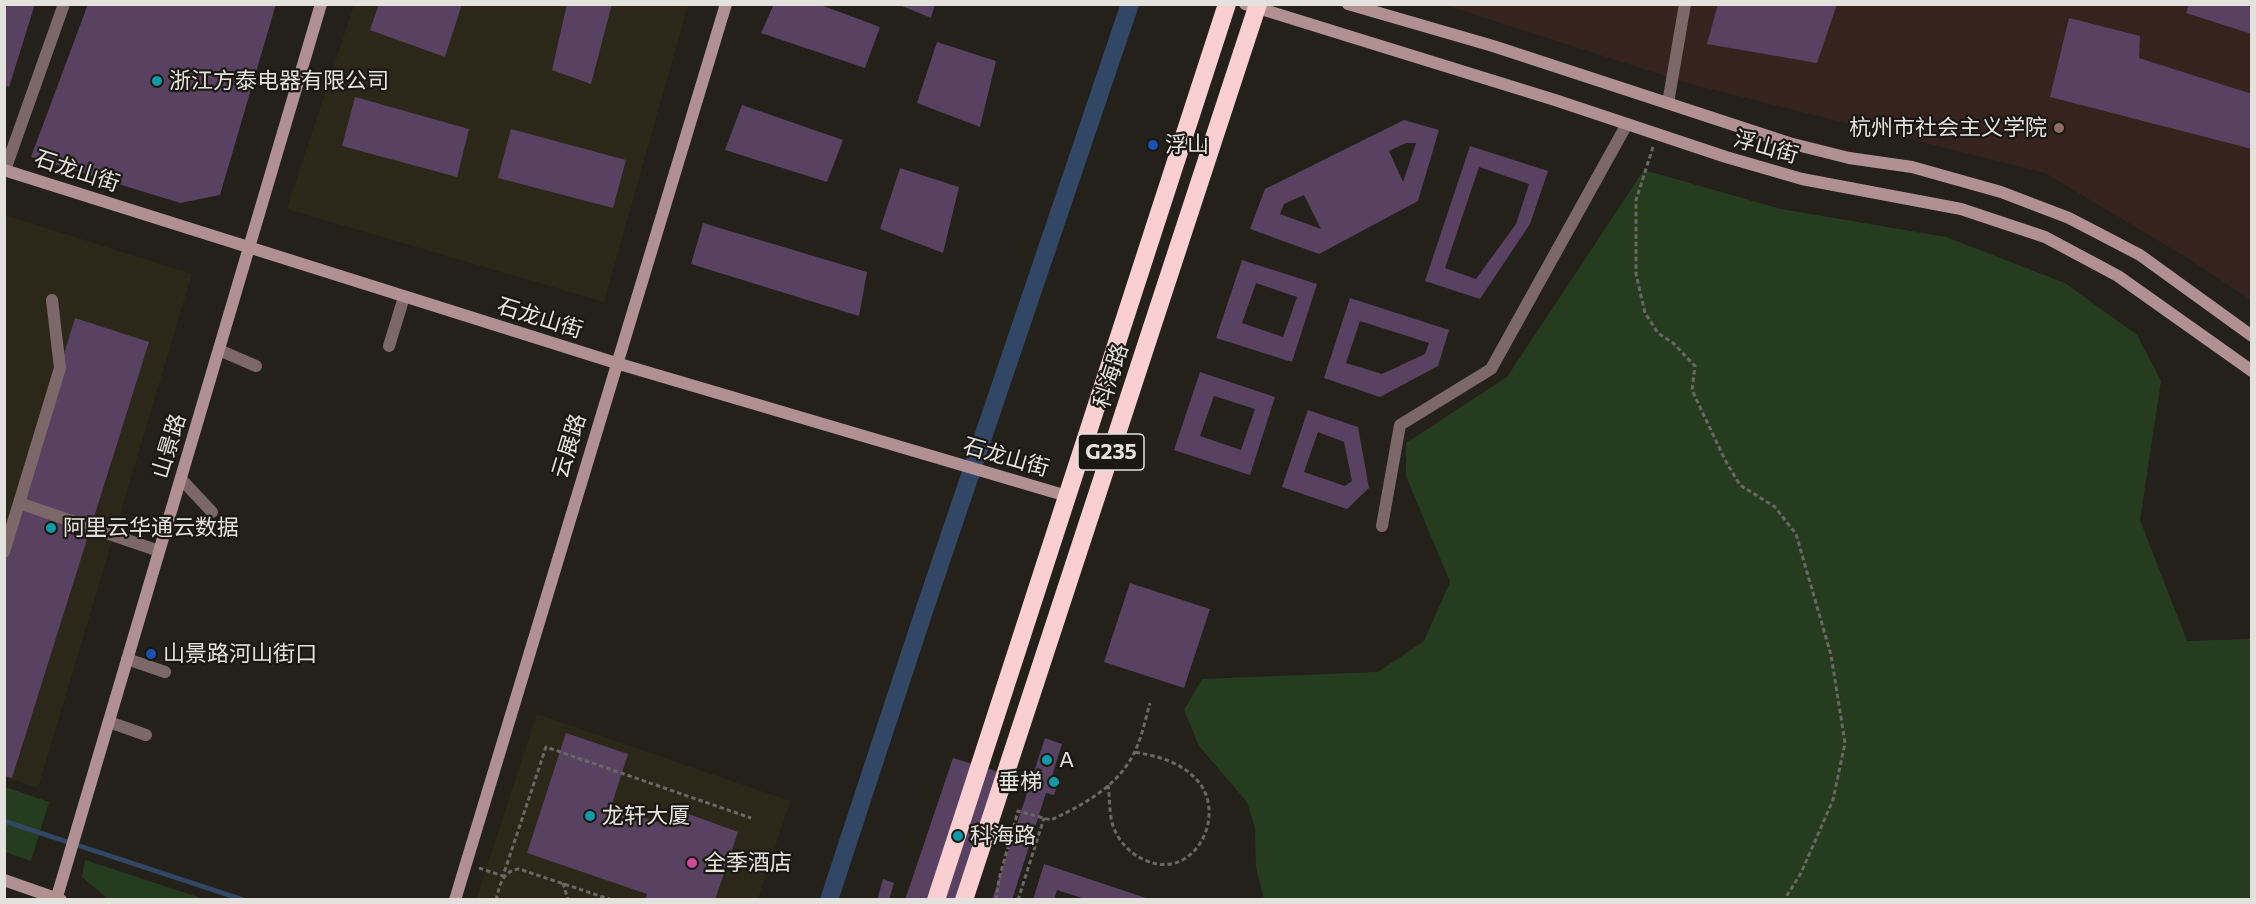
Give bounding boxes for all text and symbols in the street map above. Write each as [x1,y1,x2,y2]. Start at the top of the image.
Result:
place label: 浙江方泰电器有限公司 [169,68,389,94]
marker: 浙江方泰电器有限公司 [150,74,164,88]
place label: 杭州市社会主义学院 [1849,115,2047,141]
marker: 杭州市社会主义学院 [2052,121,2066,135]
street label: 浮山街 [1731,125,1801,169]
place label: 浮山 [1165,132,1209,158]
marker: 浮山 [1146,138,1160,152]
street label: 石龙山街 [31,145,123,197]
street label: 石龙山街 [494,293,586,343]
street label: 科海路 [1088,341,1134,411]
street label: 山景路 [147,411,191,481]
street label: 云展路 [547,411,591,481]
street label: 石龙山街 [960,432,1052,482]
road number: G235 [1078,434,1144,470]
place label: 阿里云华通云数据 [63,515,239,541]
marker: 阿里云华通云数据 [44,521,58,535]
place label: 山景路河山街口 [163,641,317,667]
marker: 山景路河山街口 [144,647,158,661]
place label: A [1059,747,1074,773]
marker: A [1040,753,1054,767]
place label: 垂梯 [998,769,1042,795]
marker: 垂梯 [1047,775,1061,789]
place label: 龙轩大厦 [602,803,690,829]
marker: 龙轩大厦 [583,809,597,823]
place label: 科海路 [970,823,1036,849]
marker: 科海路 [951,829,965,843]
place label: 全季酒店 [704,850,792,876]
marker: 全季酒店 [685,856,699,870]

